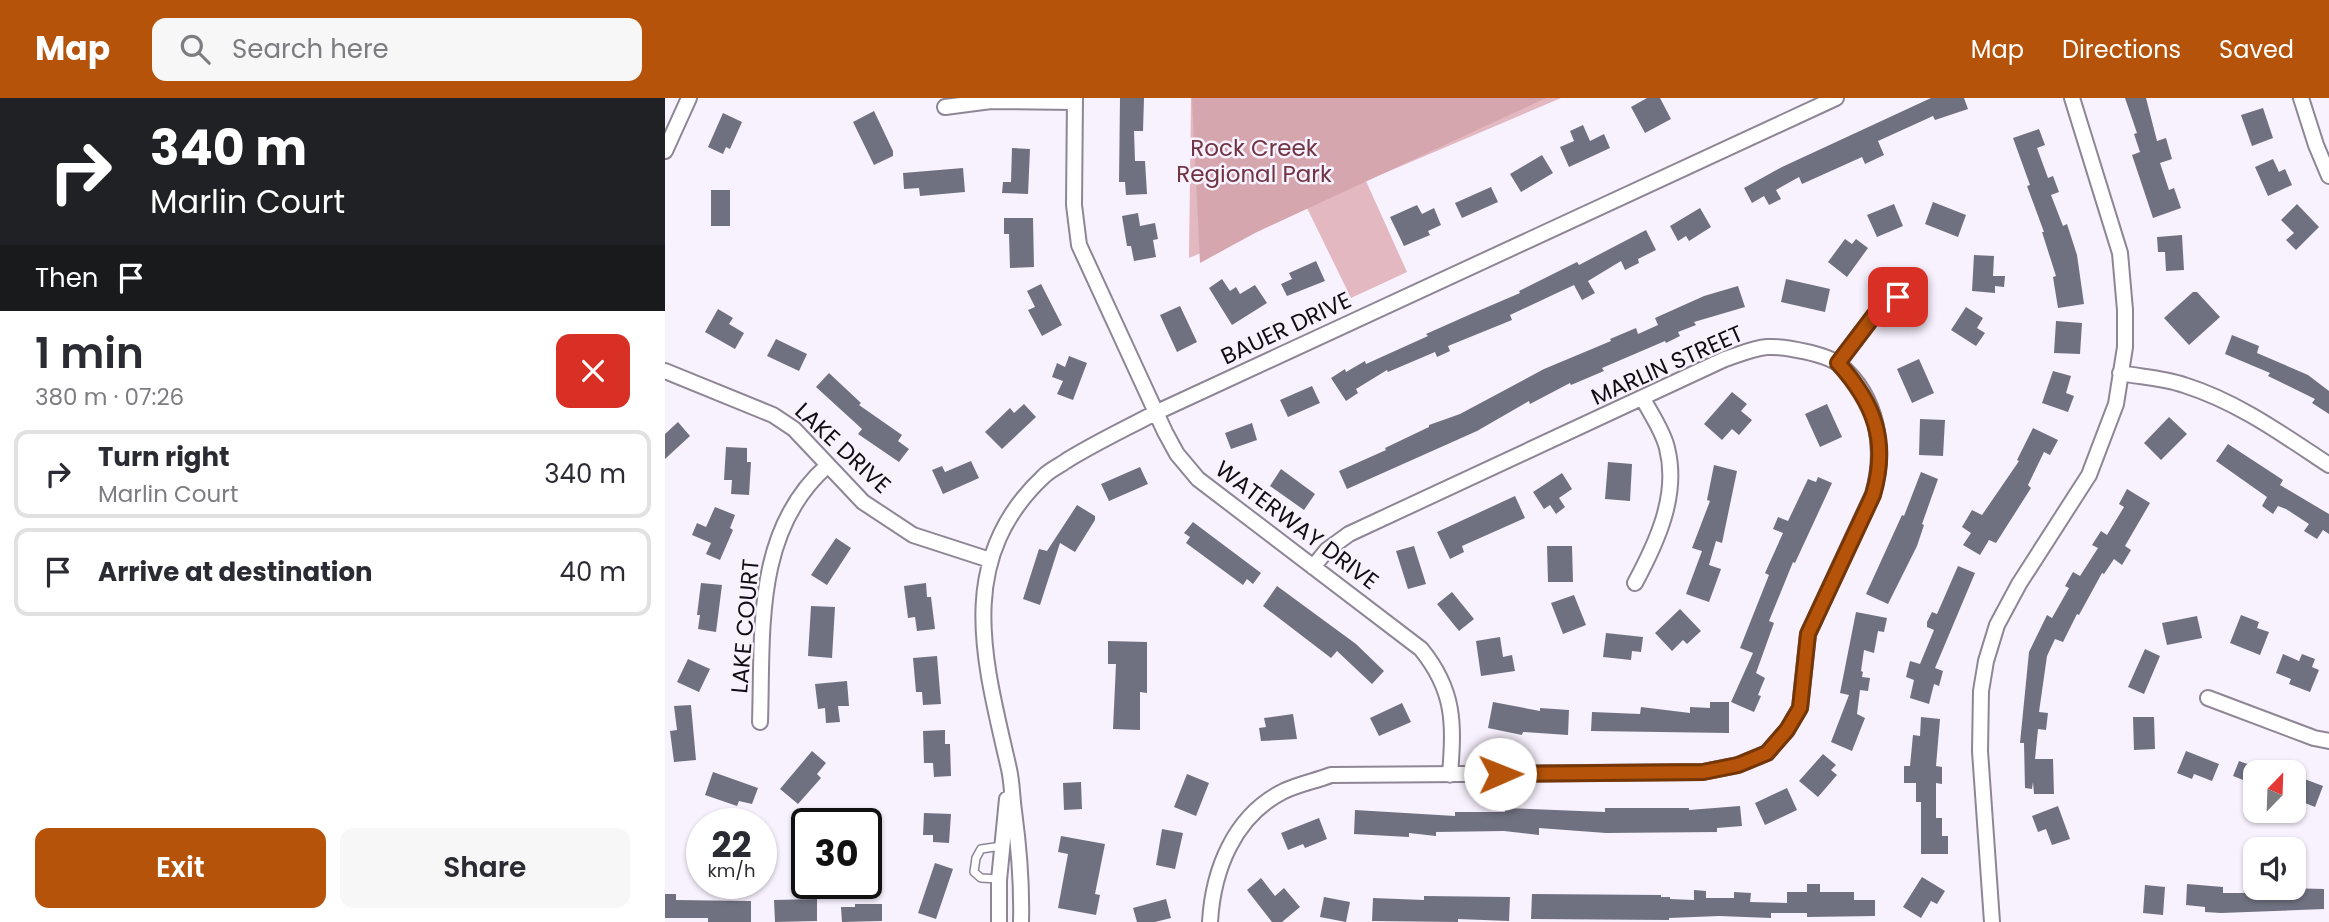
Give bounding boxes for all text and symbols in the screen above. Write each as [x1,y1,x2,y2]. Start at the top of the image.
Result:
search box [152,18,642,81]
text: Map [35,25,110,72]
icon: search [176,30,214,68]
text: Search here [232,31,389,67]
text: Map [1971,33,2024,66]
text: Directions [2062,33,2181,66]
text: Saved [2219,33,2294,66]
text: 340 m [150,114,307,182]
icon: right [35,126,126,217]
park label: Rock Creek Regional Park [1176,132,1332,190]
text: Marlin Court [150,179,345,224]
icon: arrive [112,259,150,297]
text: Then [35,260,98,296]
pin [1868,267,1928,327]
icon: arrive [1879,278,1917,316]
street label: BAUER DRIVE [1216,284,1356,372]
street label: MARLIN STREET [1586,317,1748,413]
text: 1 min [35,324,144,383]
button: close [556,334,630,408]
text: 380 m · 07:26 [35,381,184,413]
street label: LAKE DRIVE [788,395,898,501]
text: Turn right [98,439,230,475]
street label: WATERWAY DRIVE [1209,453,1385,597]
icon: right [39,455,77,493]
text: 340 m [544,456,626,492]
text: Marlin Court [98,478,238,510]
icon: arrive [39,553,77,591]
text: Arrive at destination [98,554,373,590]
text: 40 m [560,554,626,590]
street label: LAKE COURT [723,557,767,695]
position arrow [1463,737,1537,811]
north arrow [2243,760,2307,822]
map controls [2243,760,2306,900]
speed limit sign: 30 [791,808,882,899]
text: 22 [712,820,751,869]
button: Exit [35,828,326,908]
button: Share [340,828,630,908]
button: sound [2243,837,2306,900]
text: km/h [708,858,755,883]

